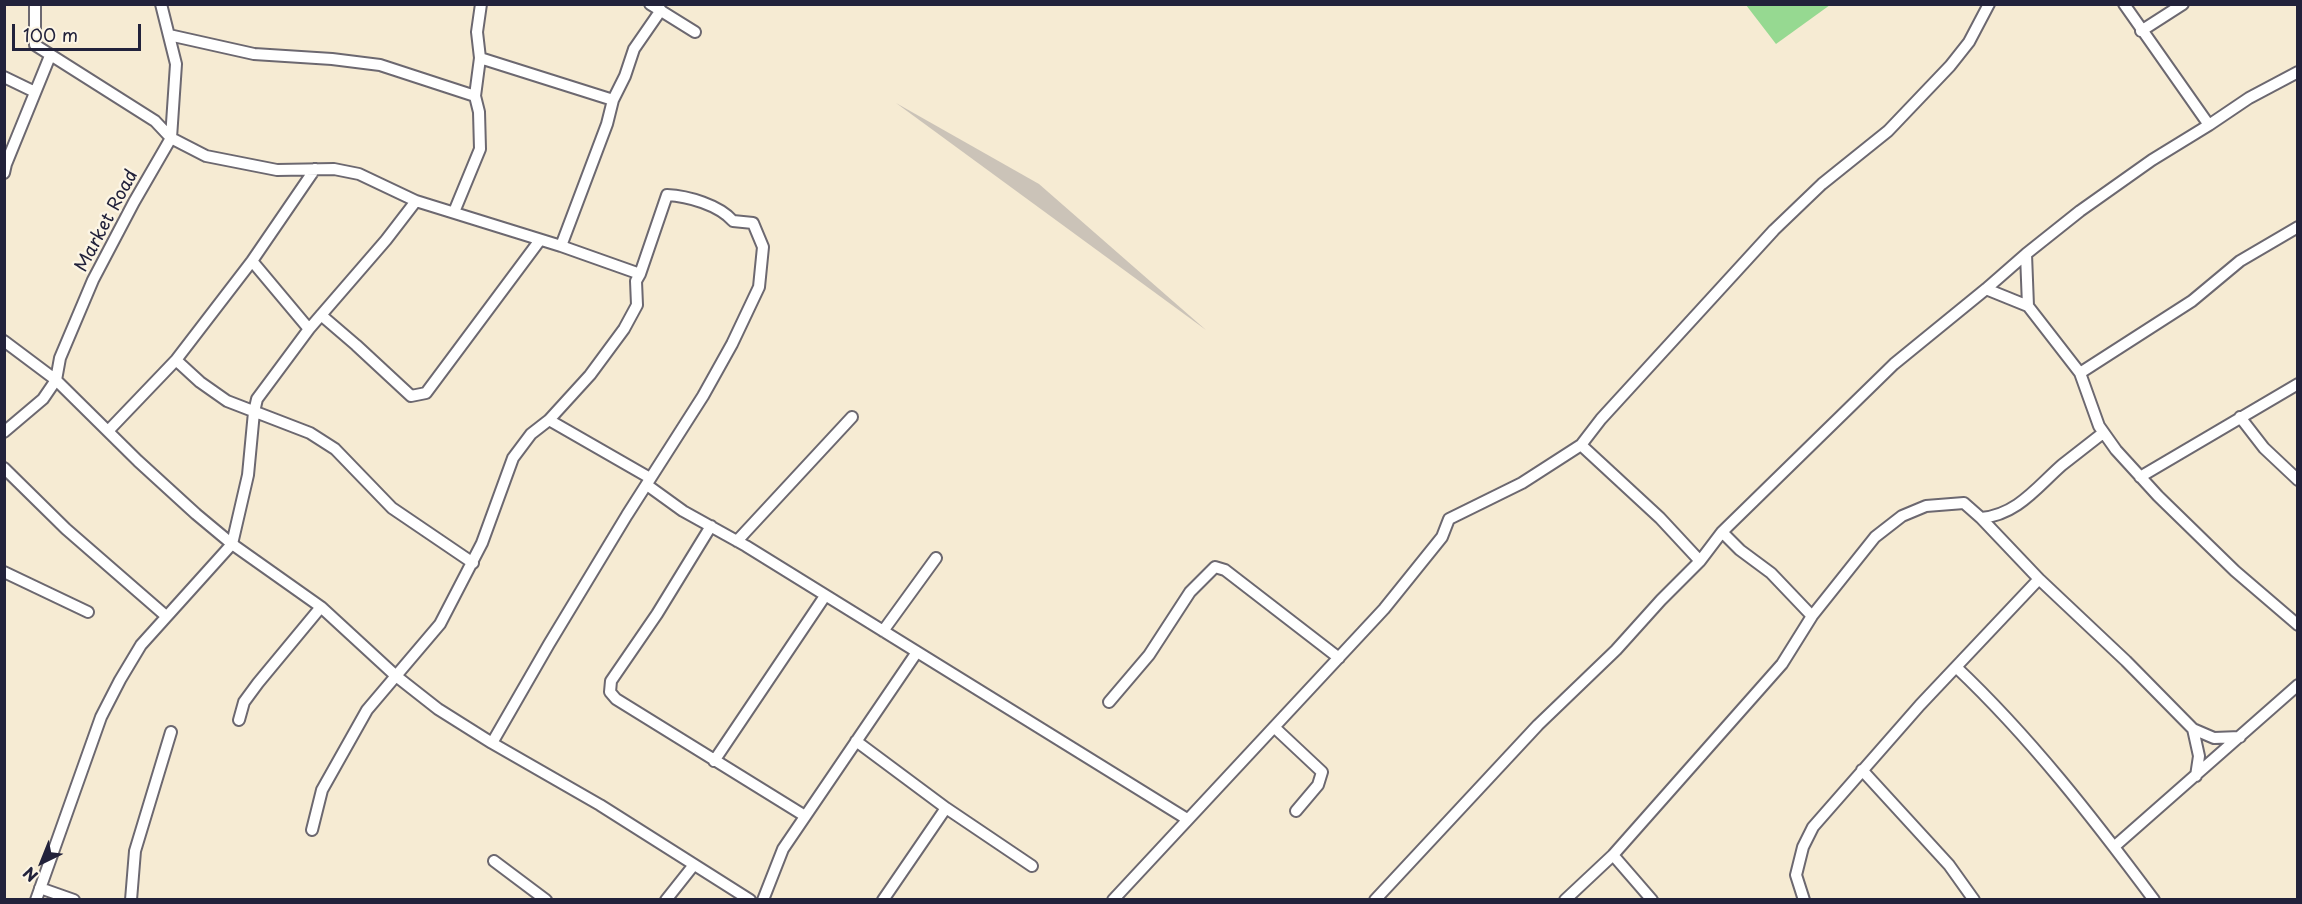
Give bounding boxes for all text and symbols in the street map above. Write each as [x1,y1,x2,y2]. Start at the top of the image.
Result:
scale bar [15,12,144,50]
text: 100 m [23,21,78,48]
street label: Market Road [71,166,143,276]
north arrow [12,832,72,892]
text: N [17,862,43,888]

